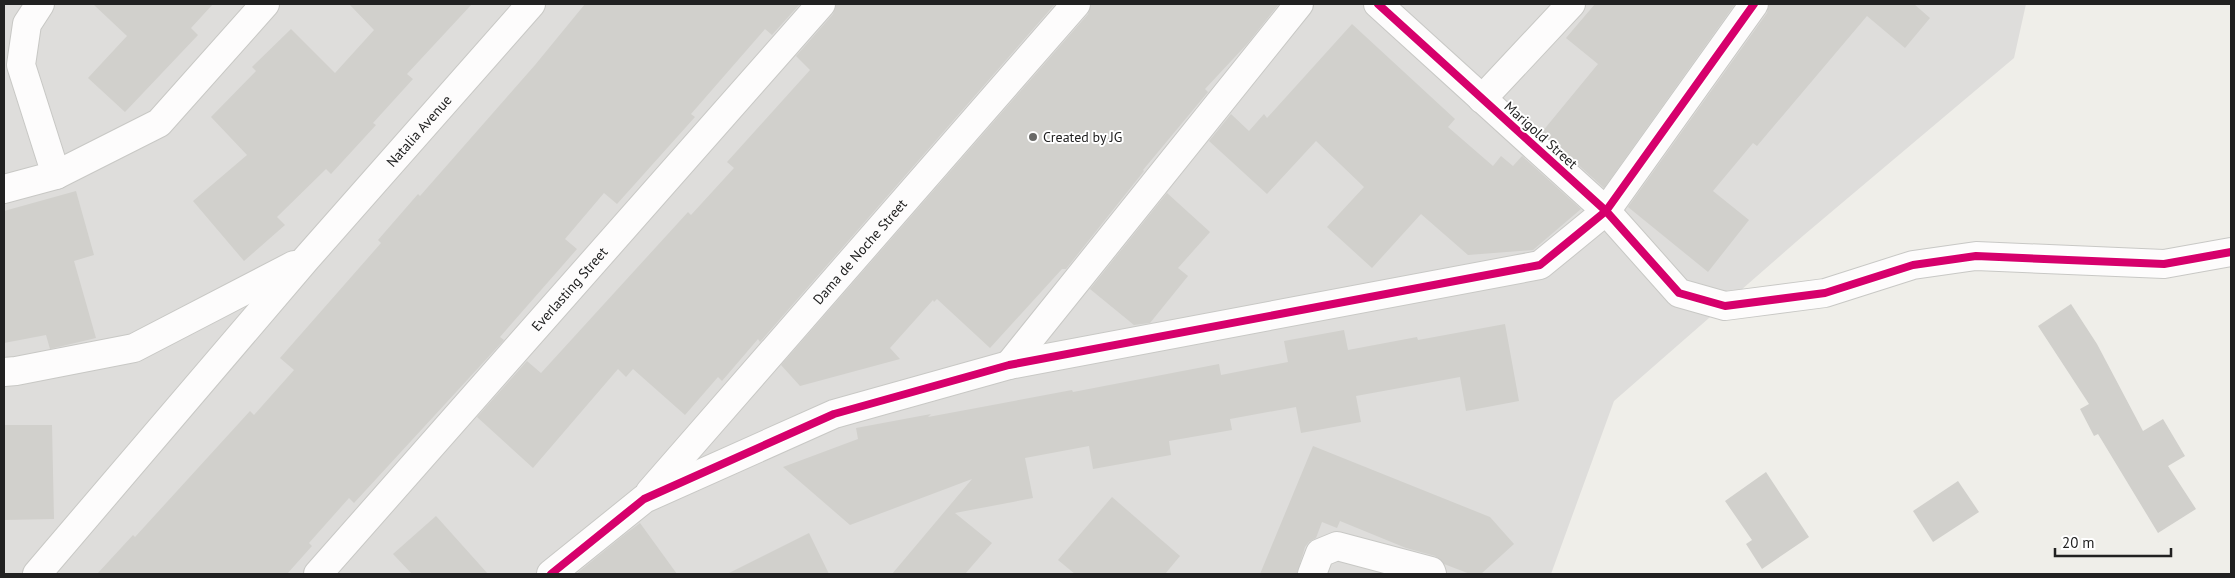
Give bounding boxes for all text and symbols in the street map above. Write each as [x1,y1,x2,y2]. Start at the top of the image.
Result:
street label: Natalia Avenue [382,91,456,171]
street label: Marigold Street [1501,97,1582,173]
place label: Created by JG [1043,128,1122,146]
marker: Created by JG [1027,131,1039,143]
street label: Dama de Noche Street [809,195,911,308]
street label: Everlasting Street [528,243,611,335]
scale bar [2055,526,2171,558]
text: 20 m [2062,533,2095,552]

